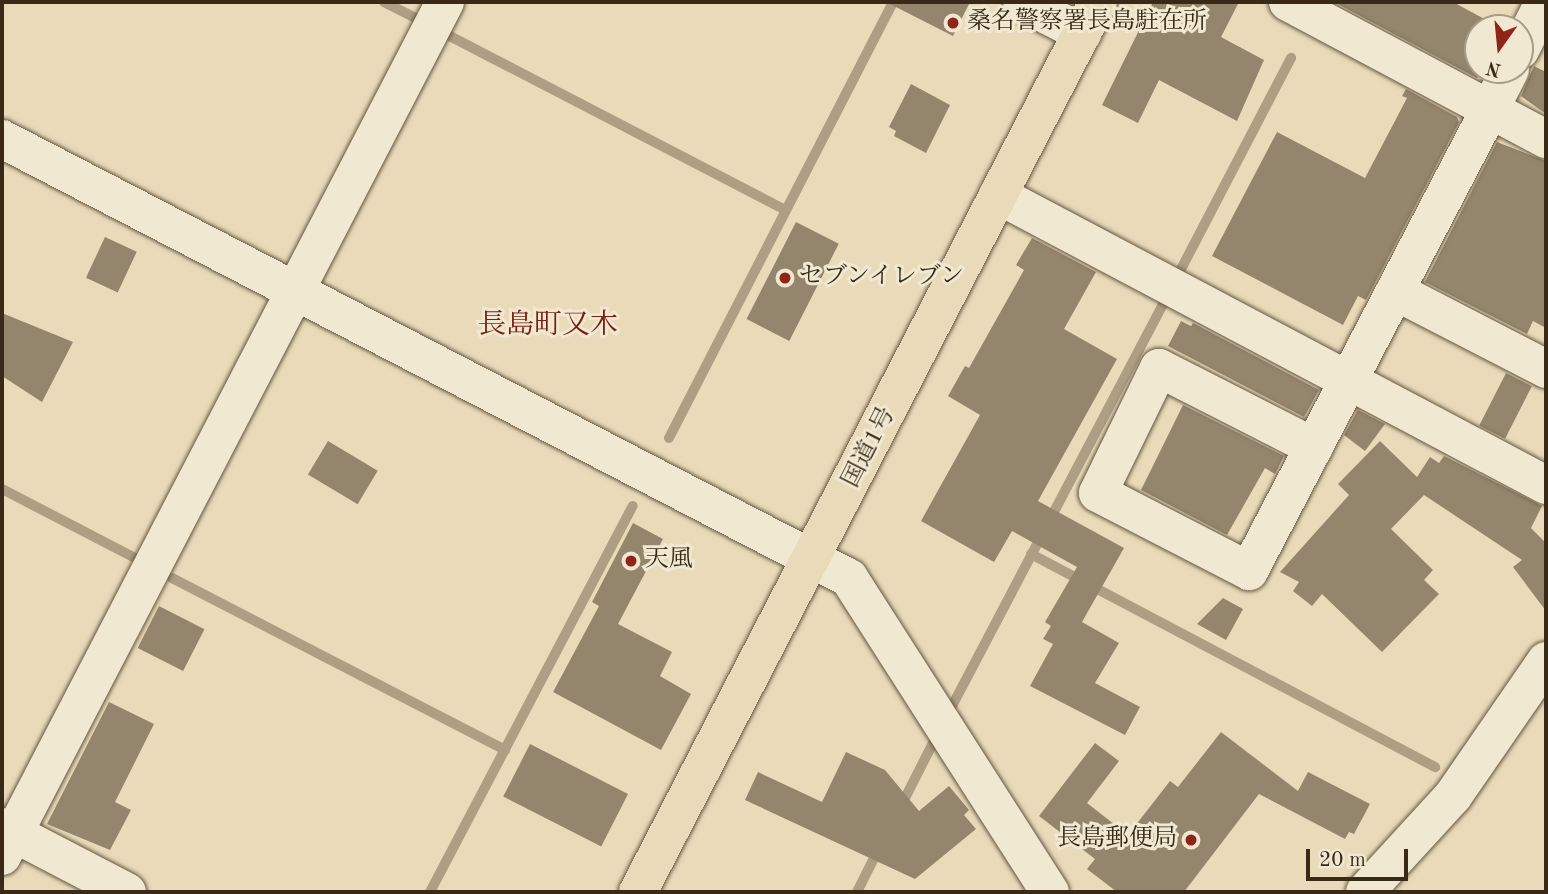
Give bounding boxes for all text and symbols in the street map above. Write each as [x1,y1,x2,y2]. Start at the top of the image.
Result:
place label: 桑名警察署長島駐在所 [967,9,1207,37]
north arrow [1464,14,1534,84]
marker: 桑名警察署長島駐在所 [945,15,961,31]
text: N [1484,57,1503,79]
place label: セブンイレブン [799,264,967,292]
marker: セブンイレブン [777,270,793,286]
district label: 長島町又木 [478,309,618,343]
street label: 国道1号 [838,403,902,493]
place label: 天風 [645,547,693,575]
marker: 天風 [623,553,639,569]
place label: 長島郵便局 [1057,826,1177,854]
marker: 長島郵便局 [1183,832,1199,848]
scale bar [1310,834,1412,878]
text: 20 m [1319,850,1366,871]

